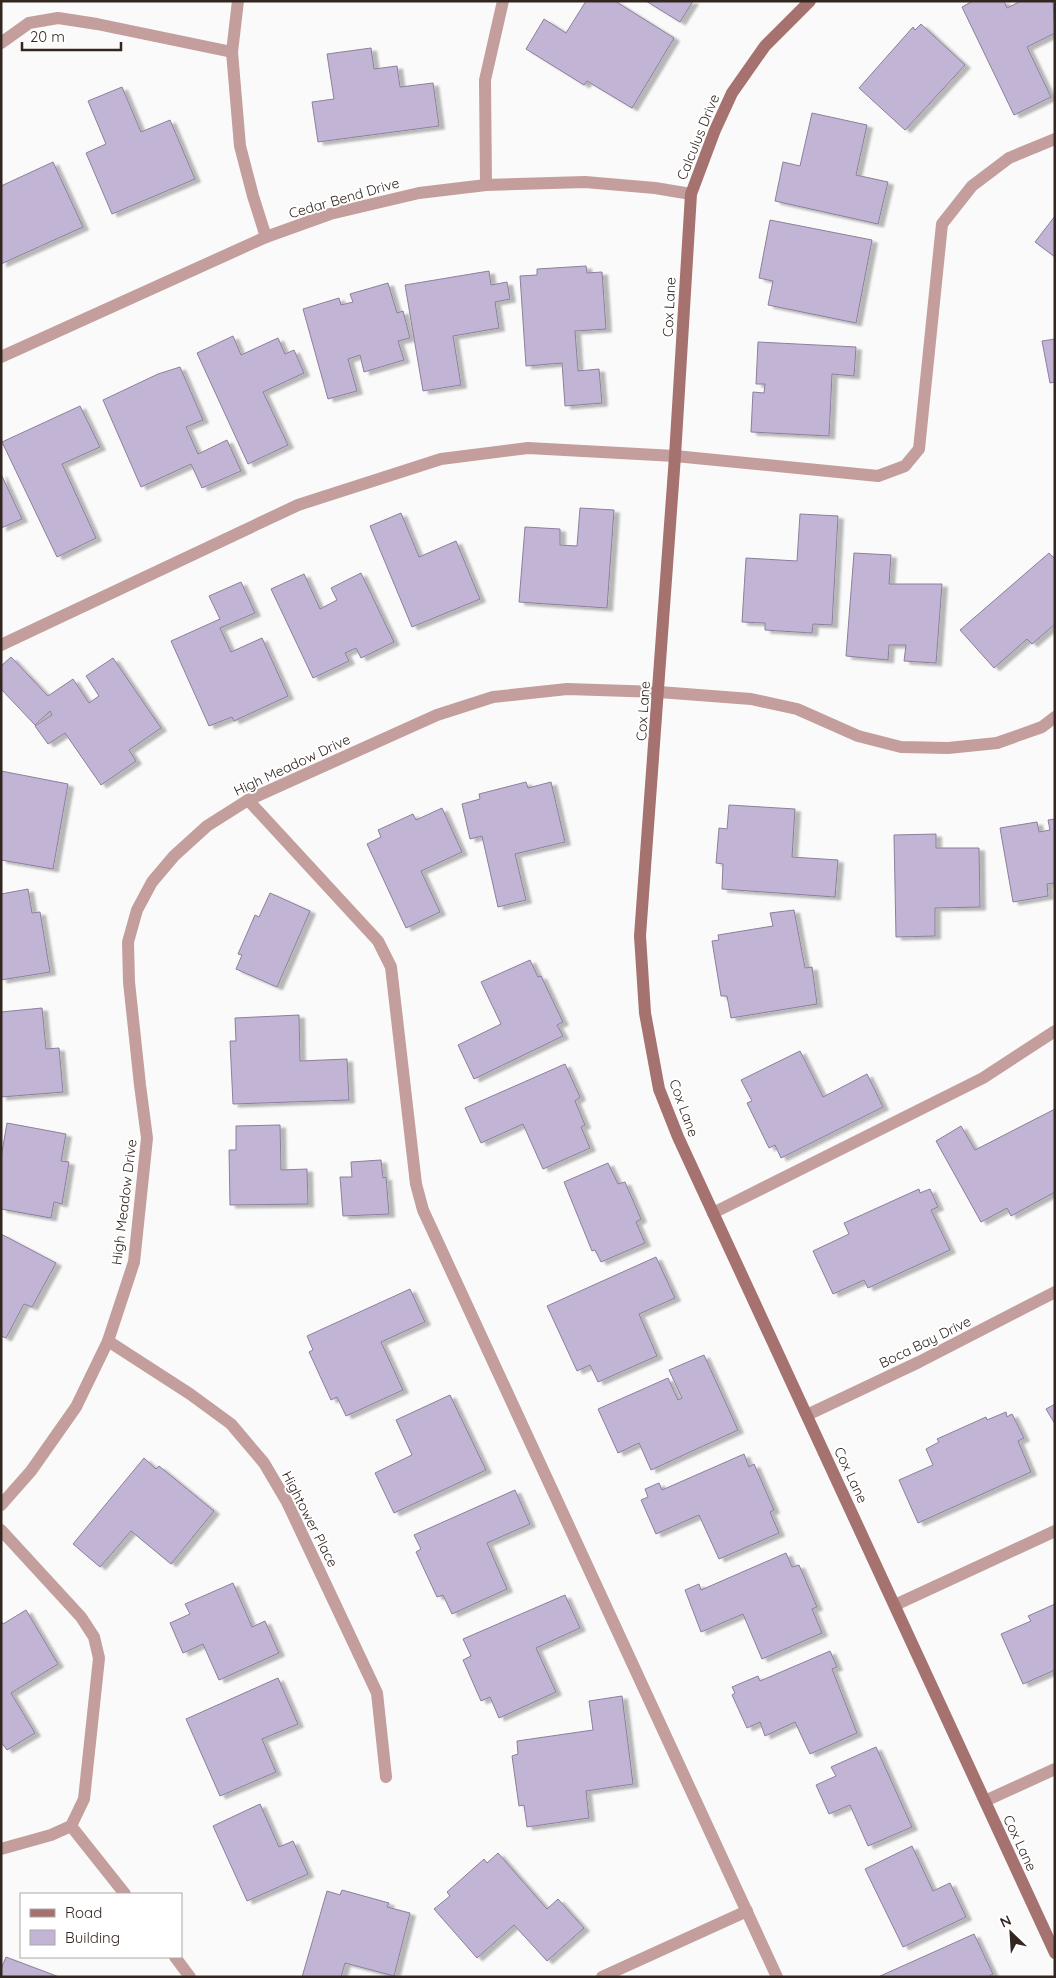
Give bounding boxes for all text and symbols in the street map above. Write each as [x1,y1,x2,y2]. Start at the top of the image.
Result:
scale bar [22,20,121,52]
text: 20 m [30,27,65,46]
street label: Calculus Drive [673,91,723,183]
street label: Cedar Bend Drive [287,174,402,222]
street label: Cox Lane [658,277,680,337]
street label: Cox Lane [632,680,654,742]
street label: High Meadow Drive [231,730,353,800]
street label: Cox Lane [665,1077,703,1139]
street label: High Meadow Drive [107,1138,141,1266]
street label: Boca Bay Drive [876,1312,974,1372]
street label: Cox Lane [830,1444,872,1506]
street label: Hightower Place [278,1468,342,1570]
street label: Cox Lane [999,1812,1041,1874]
legend [20,1893,182,1958]
text: Road [65,1903,102,1922]
north arrow [986,1908,1036,1958]
text: N [997,1911,1014,1932]
text: Building [65,1928,120,1947]

